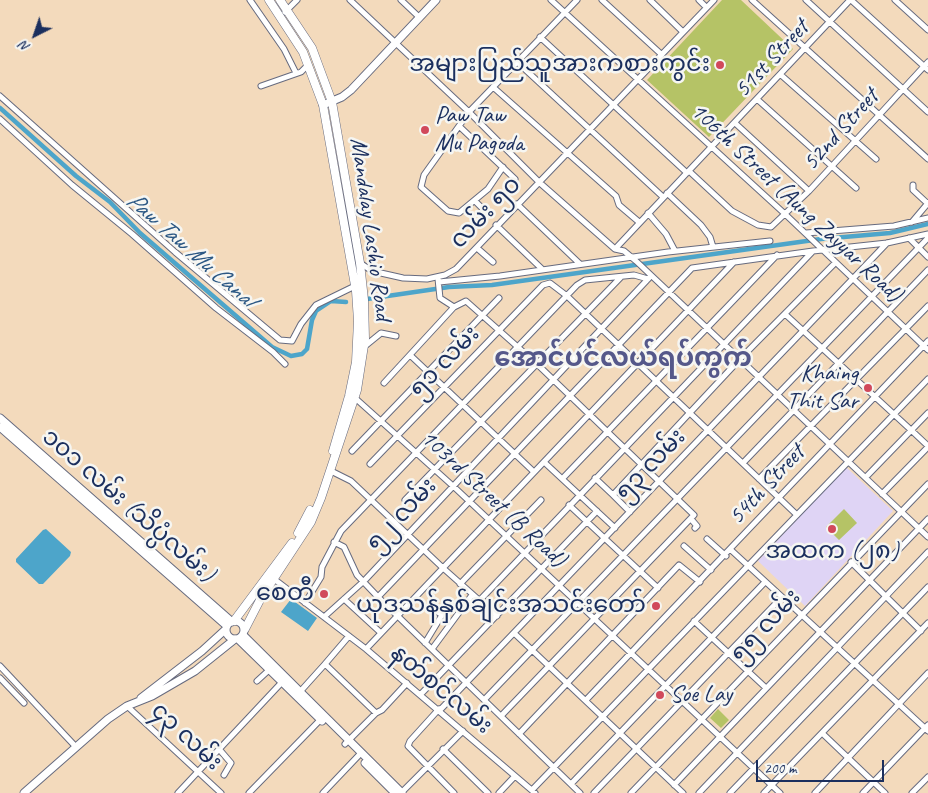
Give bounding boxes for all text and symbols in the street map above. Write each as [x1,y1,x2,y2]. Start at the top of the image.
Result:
north arrow [10,10,60,60]
street label: 51st Street [729,14,815,104]
text: N [16,37,34,56]
place label: အများပြည်သူအားကစားကွင်း [409,51,710,79]
marker: အများပြည်သူအားကစားကွင်း [714,59,726,71]
street label: 52nd Street [797,83,885,177]
street label: 106th Street (Aung Zayyar Road) [684,97,908,309]
place label: Paw Taw Mu Pagoda [435,102,524,158]
marker: Paw Taw Mu Pagoda [419,124,431,136]
street label: Mandalay Lashio Road [343,136,397,322]
street label: လမ်း ၅၀ [445,171,527,255]
water label: Paw Taw Mu Canal [120,186,260,314]
street label: ၅၁ လမ်း [404,320,486,404]
district label: အောင်ပင်လယ်ရပ်ကွက် [494,343,752,375]
place label: Khaing Thit Sar [787,360,858,416]
marker: Khaing Thit Sar [862,382,874,394]
street label: ၁၀၁ လမ်း (သိပ္ပံလမ်း) [36,423,220,589]
street label: ၅၃ လမ်း [610,423,692,507]
street label: 103rd Street (B Road) [414,424,572,574]
street label: 54th Street [723,439,811,531]
street label: ၅၂ လမ်း [361,472,443,558]
marker: အထက (၂၈) [826,523,838,535]
place label: အထက (၂၈) [765,538,899,566]
place label: စေတီ [256,580,314,608]
street label: ၅၅ လမ်း [725,583,807,669]
marker: စေတီ [318,588,330,600]
place label: ယုဒသန်နှစ်ချင်းအသင်းတော် [356,592,646,620]
marker: ယုဒသန်နှစ်ချင်းအသင်းတော် [650,600,662,612]
street label: နတ်စင်လမ်း [384,639,498,741]
place label: Soe Lay [670,681,732,709]
marker: Soe Lay [654,689,666,701]
street label: ၄၃ လမ်း [144,697,228,777]
scale bar [758,750,886,782]
text: 200 m [764,759,796,778]

